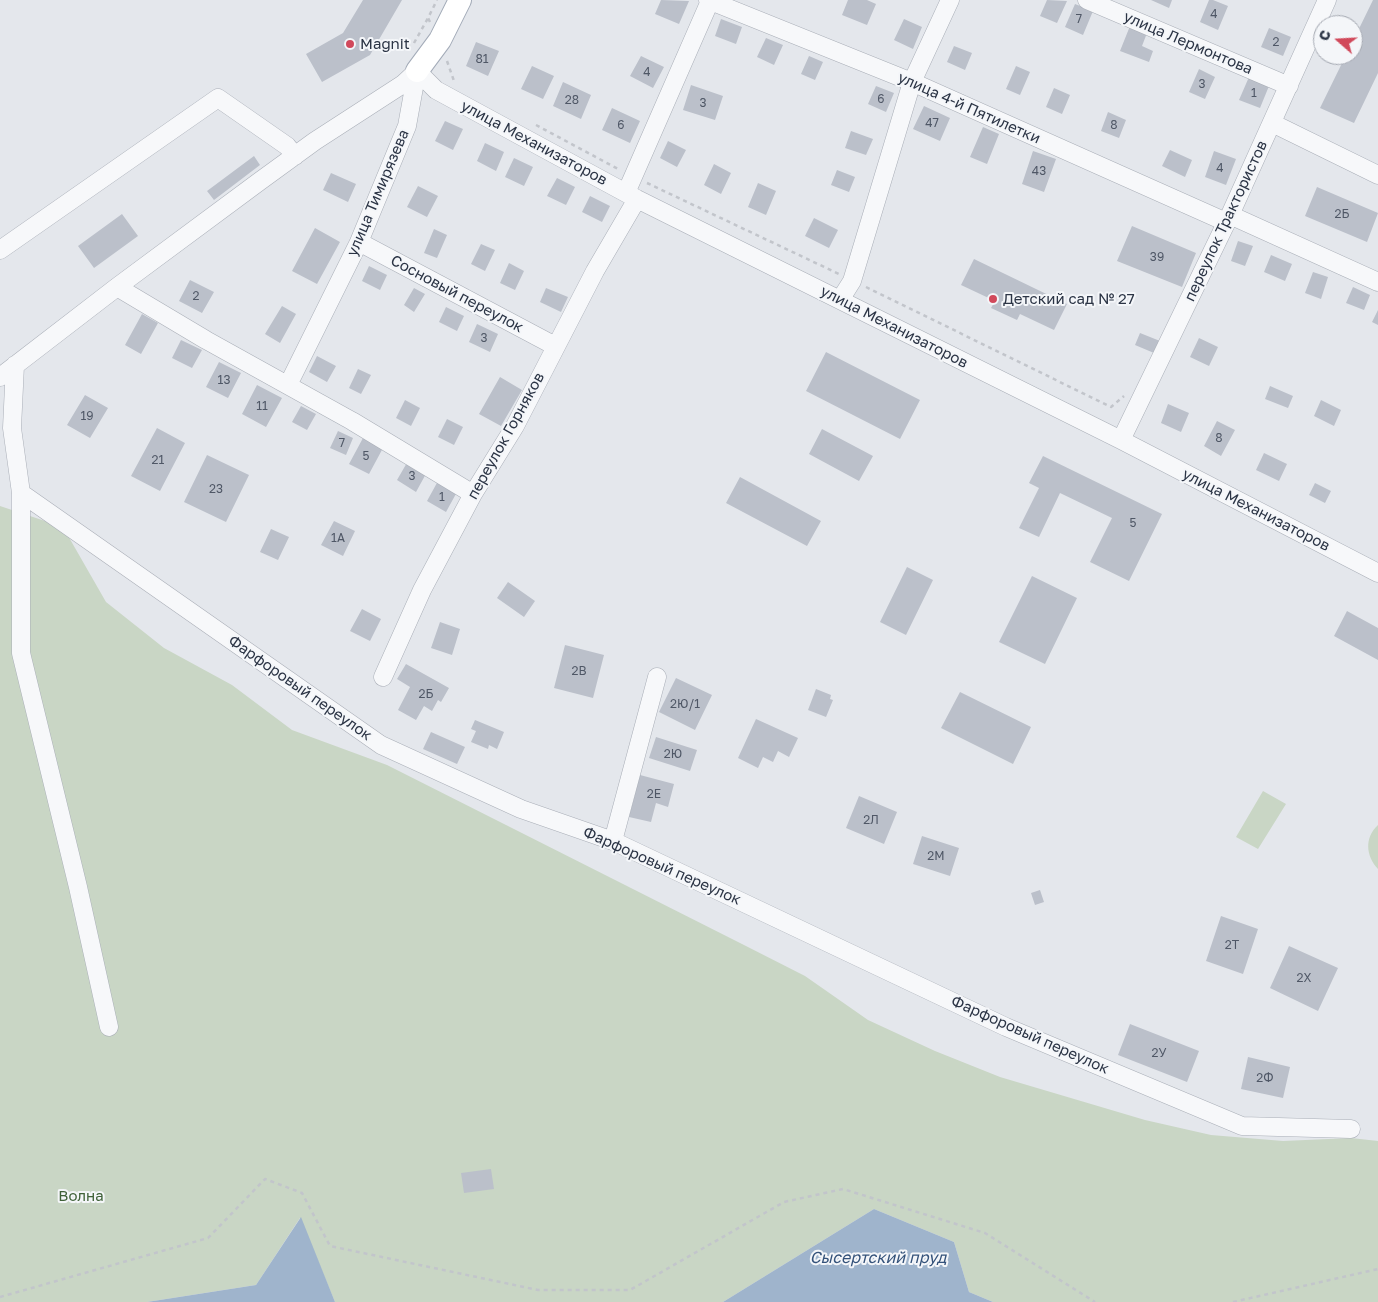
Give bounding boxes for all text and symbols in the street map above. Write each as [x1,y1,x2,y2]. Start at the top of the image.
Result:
house number: 4 [1210,7,1218,21]
street label: улица Лермонтова [1121,8,1255,78]
house number: 7 [1076,12,1082,26]
north arrow [1313,15,1363,65]
text: С [1315,28,1334,43]
place label: Magnit [360,35,410,53]
house number: 2 [1273,35,1279,49]
marker: Magnit [344,38,356,50]
house number: 81 [475,52,489,66]
house number: 4 [643,65,651,79]
street label: улица 4-й Пятилетки [895,68,1043,148]
house number: 3 [1198,77,1206,91]
house number: 1 [1251,86,1257,100]
house number: 6 [877,92,885,106]
house number: 28 [565,93,579,107]
house number: 3 [699,96,707,110]
street label: улица Механизаторов [458,97,610,189]
house number: 47 [925,116,939,130]
house number: 6 [617,118,625,132]
house number: 8 [1110,118,1118,132]
street label: улица Тимирязева [343,127,413,259]
street label: переулок Трактористов [1181,138,1271,304]
house number: 4 [1216,161,1224,175]
house number: 43 [1032,164,1046,178]
house number: 2Б [1335,207,1349,221]
house number: 39 [1150,250,1164,264]
street label: Сосновый переулок [388,251,526,337]
street label: улица Механизаторов [817,282,971,372]
house number: 2 [193,289,199,303]
place label: Детский сад № 27 [1003,290,1135,308]
marker: Детский сад № 27 [987,293,999,305]
house number: 3 [480,331,488,345]
street label: переулок Горняков [464,370,548,502]
house number: 13 [218,373,230,387]
house number: 11 [256,399,268,413]
house number: 19 [80,409,94,423]
house number: 8 [1215,431,1223,445]
house number: 7 [339,436,345,450]
house number: 5 [363,449,369,463]
house number: 21 [152,453,164,467]
street label: улица Механизаторов [1179,465,1333,555]
house number: 3 [408,469,416,483]
house number: 23 [209,482,223,496]
house number: 1 [439,490,445,504]
house number: 5 [1130,516,1136,530]
house number: 1А [331,531,345,545]
street label: Фарфоровый переулок [225,632,375,744]
house number: 2В [572,664,586,678]
house number: 2Б [419,687,433,701]
house number: 2Ю/1 [670,697,700,711]
house number: 2Ю [664,747,682,761]
house number: 2Е [647,787,661,801]
house number: 2Л [863,813,879,827]
street label: Фарфоровый переулок [580,823,744,909]
house number: 2М [927,849,945,863]
house number: 2Т [1225,938,1239,952]
house number: 2Х [1297,971,1311,985]
street label: Фарфоровый переулок [948,992,1112,1078]
house number: 2У [1152,1046,1166,1060]
house number: 2Ф [1256,1071,1274,1085]
park label: Волна [58,1187,104,1205]
water label: Сысертский пруд [810,1248,946,1268]

